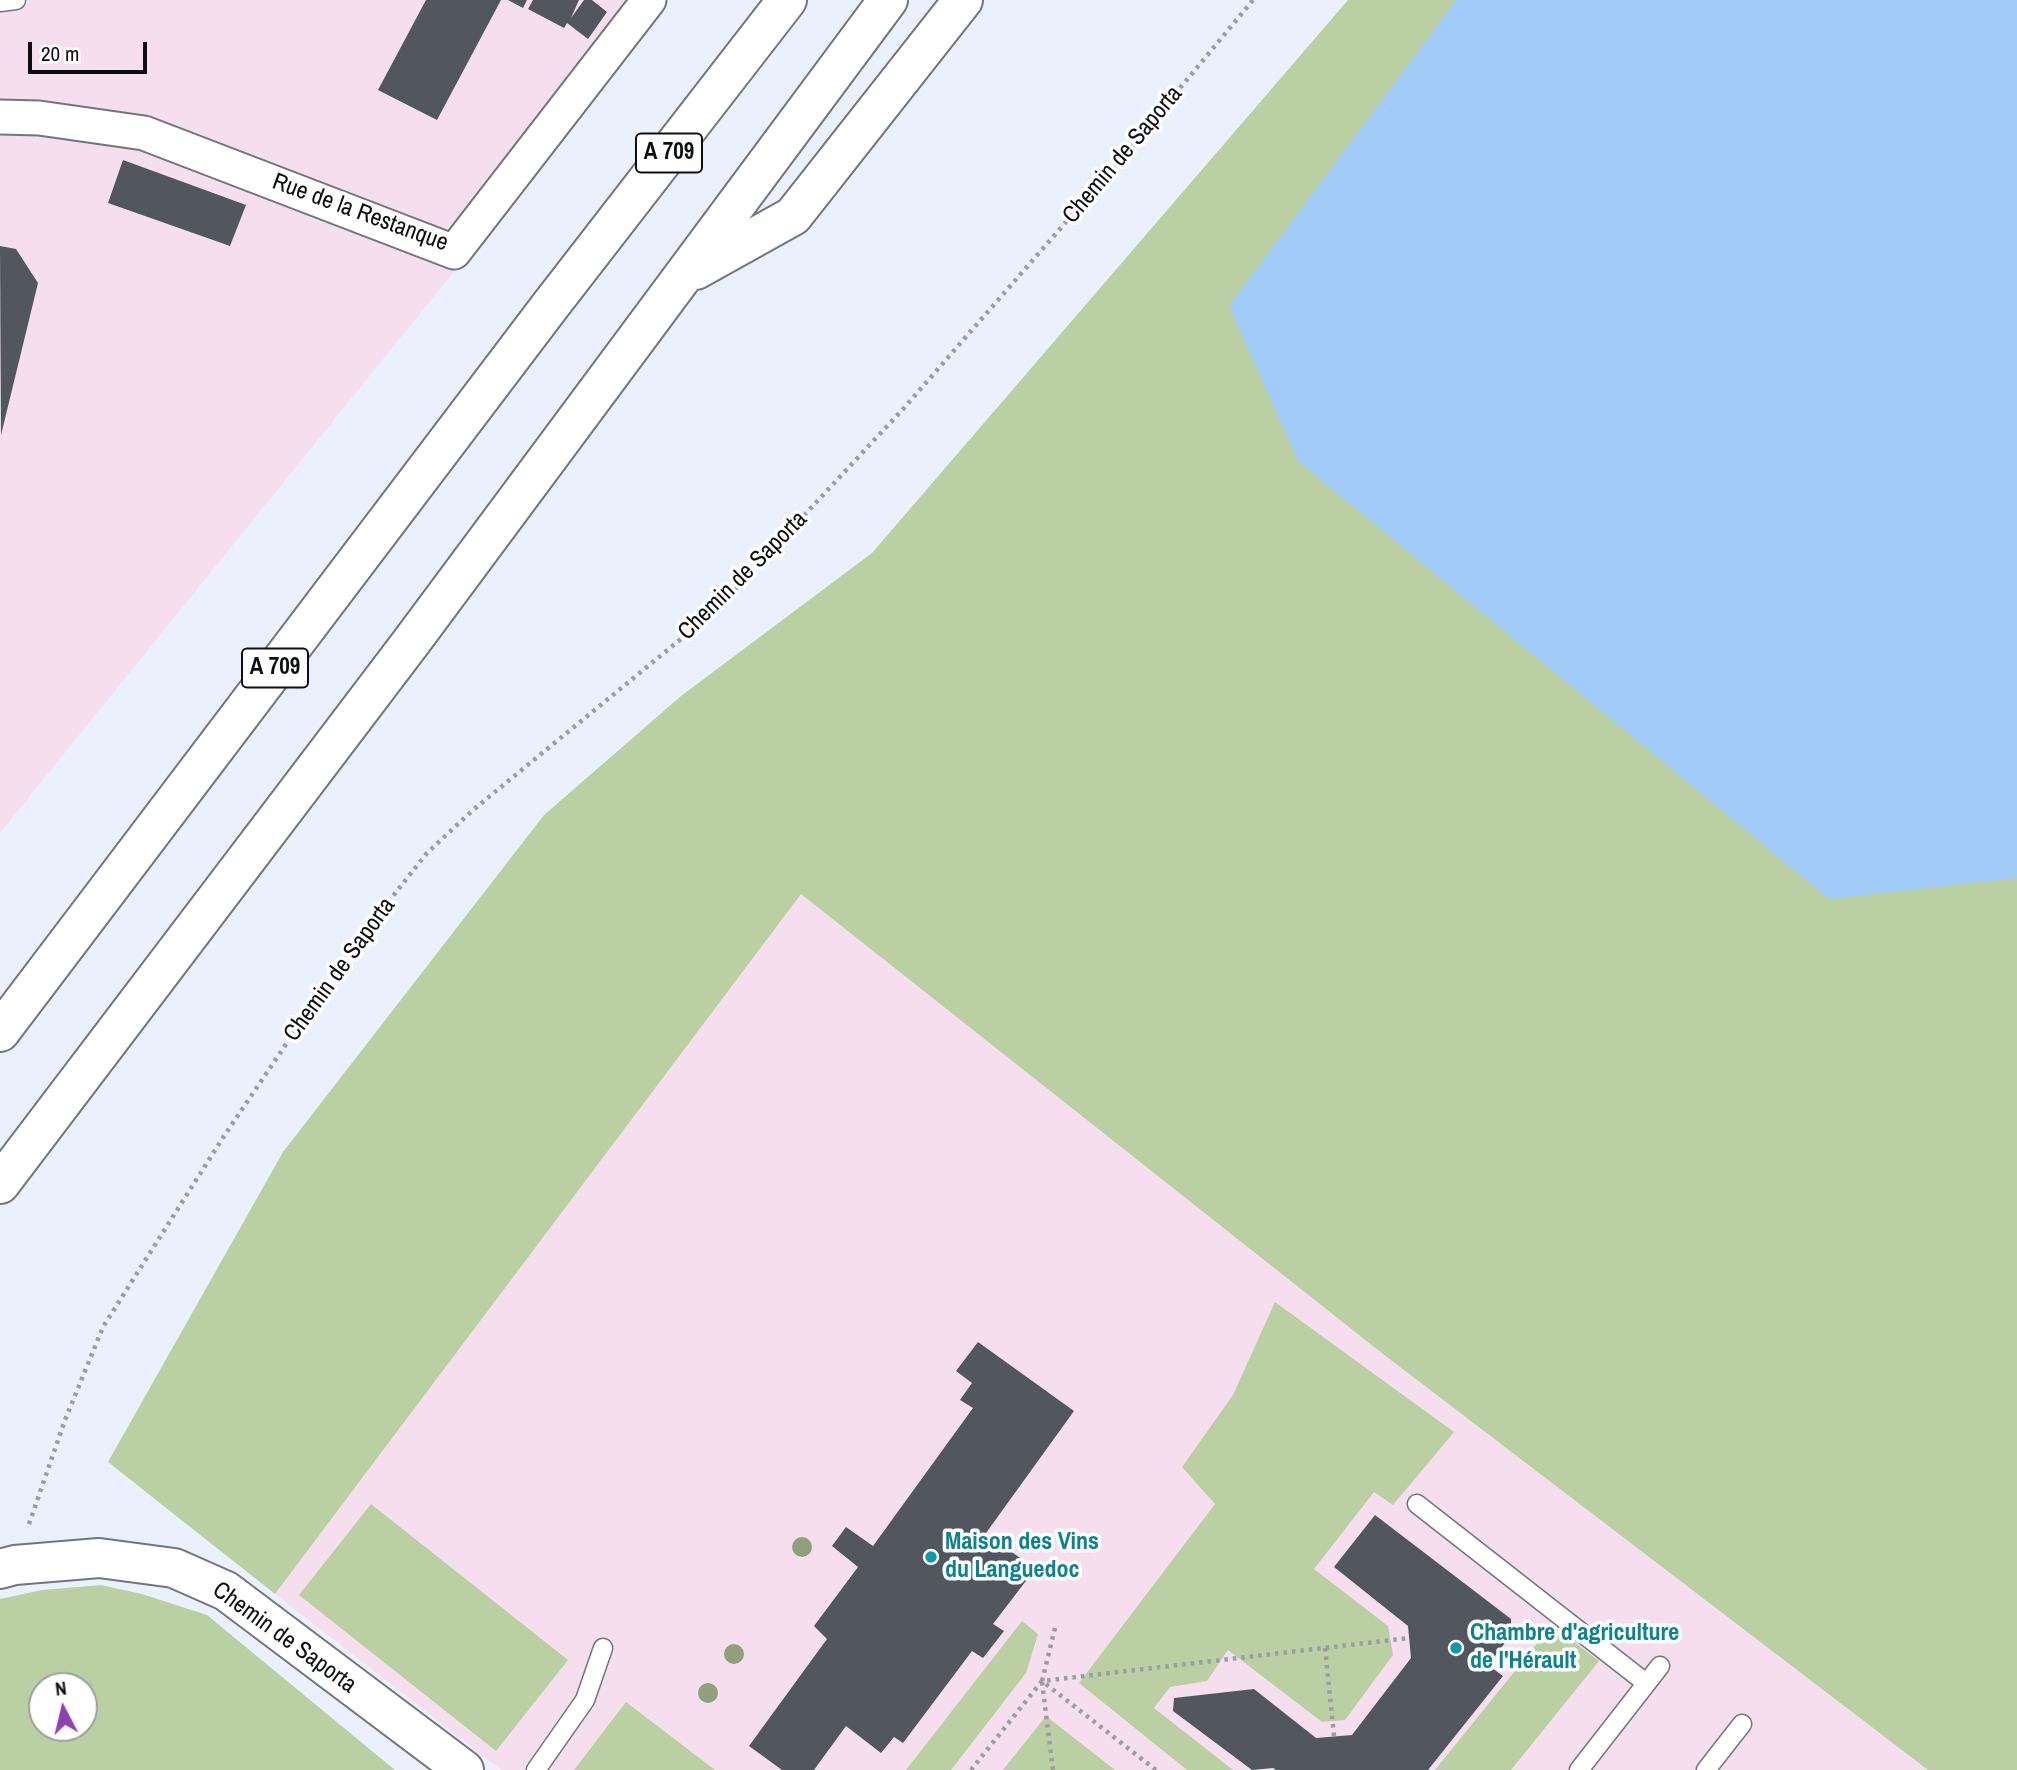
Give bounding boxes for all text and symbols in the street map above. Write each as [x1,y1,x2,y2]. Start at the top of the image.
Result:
scale bar [32,28,150,72]
text: 20 m [41,39,79,68]
street label: Chemin de Saporta [1057,80,1189,230]
road number: A 709 [636,134,702,172]
street label: Rue de la Restanque [268,168,452,258]
street label: Chemin de Saporta [672,505,814,647]
road number: A 709 [242,648,308,688]
street label: Chemin de Saporta [278,893,402,1047]
place label: Maison des Vins du Languedoc [945,1529,1099,1585]
marker: Maison des Vins du Languedoc [923,1549,939,1565]
street label: Chemin de Saporta [207,1576,361,1700]
place label: Chambre d'agriculture de l'Hérault [1470,1620,1679,1676]
marker: Chambre d'agriculture de l'Hérault [1448,1640,1464,1656]
north arrow [28,1672,98,1742]
text: N [54,1675,68,1702]

